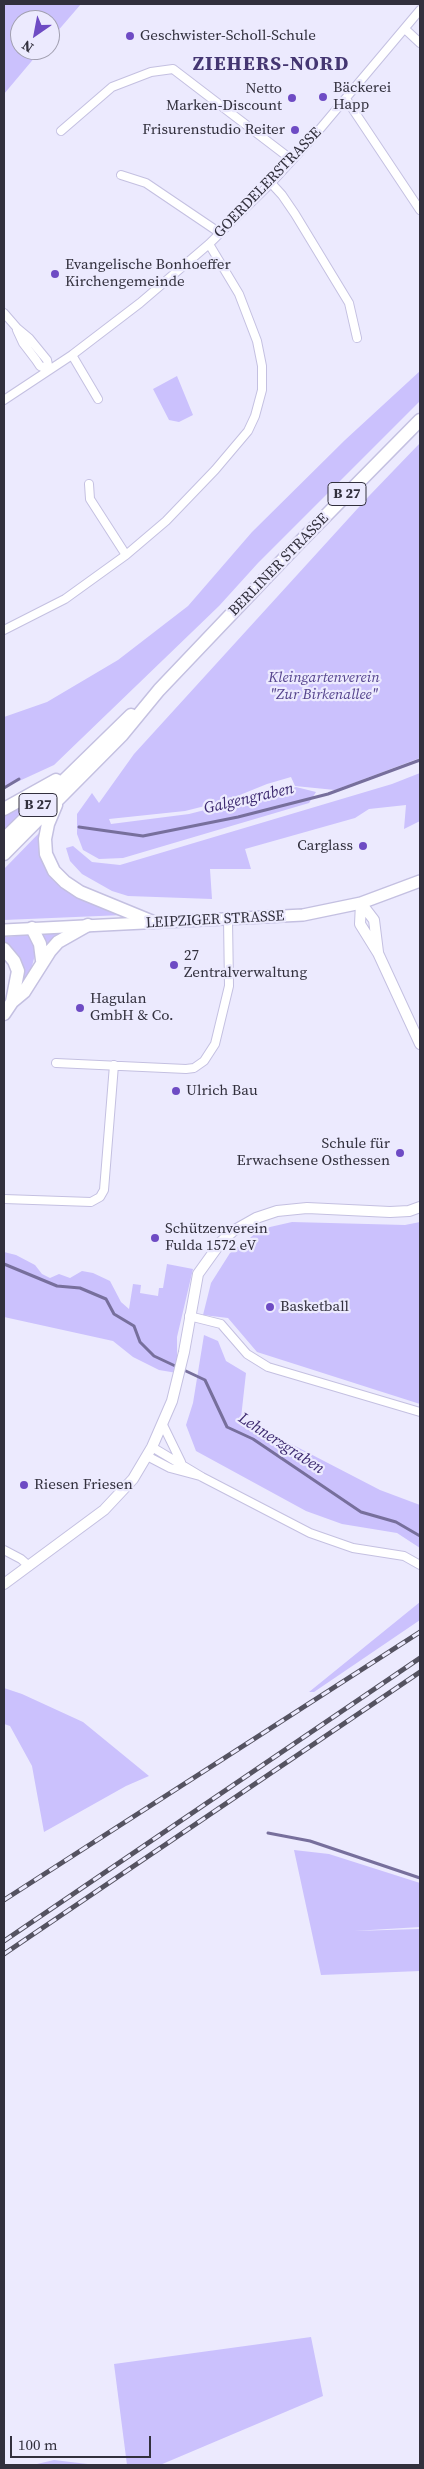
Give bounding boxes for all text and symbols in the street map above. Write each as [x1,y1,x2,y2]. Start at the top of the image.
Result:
north arrow [10,10,60,60]
place label: Geschwister-Scholl-Schule [140,27,316,45]
marker: Geschwister-Scholl-Schule [124,30,136,42]
text: N [18,36,37,58]
district label: ZIEHERS-NORD [191,53,351,77]
place label: Bäckerei Happ [333,79,391,114]
place label: Netto Marken-Discount [166,80,282,115]
marker: Bäckerei Happ [317,91,329,103]
marker: Netto Marken-Discount [286,92,298,104]
place label: Frisurenstudio Reiter [142,121,285,139]
street label: GOERDELERSTRASSE [211,124,325,242]
marker: Frisurenstudio Reiter [289,124,301,136]
place label: Evangelische Bonhoeffer Kirchengemeinde [65,256,231,291]
marker: Evangelische Bonhoeffer Kirchengemeinde [49,268,61,280]
road number: B 27 [328,482,366,506]
street label: BERLINER STRASSE [225,510,333,620]
park label: Kleingartenverein "Zur Birkenallee" [268,669,380,704]
water label: Galgengraben [202,779,296,819]
road number: B 27 [19,794,57,816]
place label: Carglass [297,837,353,855]
marker: Carglass [357,840,369,852]
street label: LEIPZIGER STRASSE [145,907,285,933]
place label: 27 Zentralverwaltung [184,947,307,982]
marker: 27 Zentralverwaltung [168,959,180,971]
place label: Hagulan GmbH & Co. [90,990,174,1025]
marker: Hagulan GmbH & Co. [74,1002,86,1014]
place label: Ulrich Bau [186,1082,258,1100]
marker: Ulrich Bau [170,1085,182,1097]
place label: Schule für Erwachsene Osthessen [237,1135,390,1170]
marker: Schule für Erwachsene Osthessen [394,1147,406,1159]
place label: Schützenverein Fulda 1572 eV [165,1220,268,1255]
marker: Schützenverein Fulda 1572 eV [149,1232,161,1244]
place label: Basketball [280,1298,349,1316]
marker: Basketball [264,1301,276,1313]
water label: Lehnerzgraben [234,1409,328,1479]
place label: Riesen Friesen [34,1476,133,1494]
marker: Riesen Friesen [18,1479,30,1491]
scale bar [12,2426,154,2458]
text: 100 m [18,2434,58,2455]

